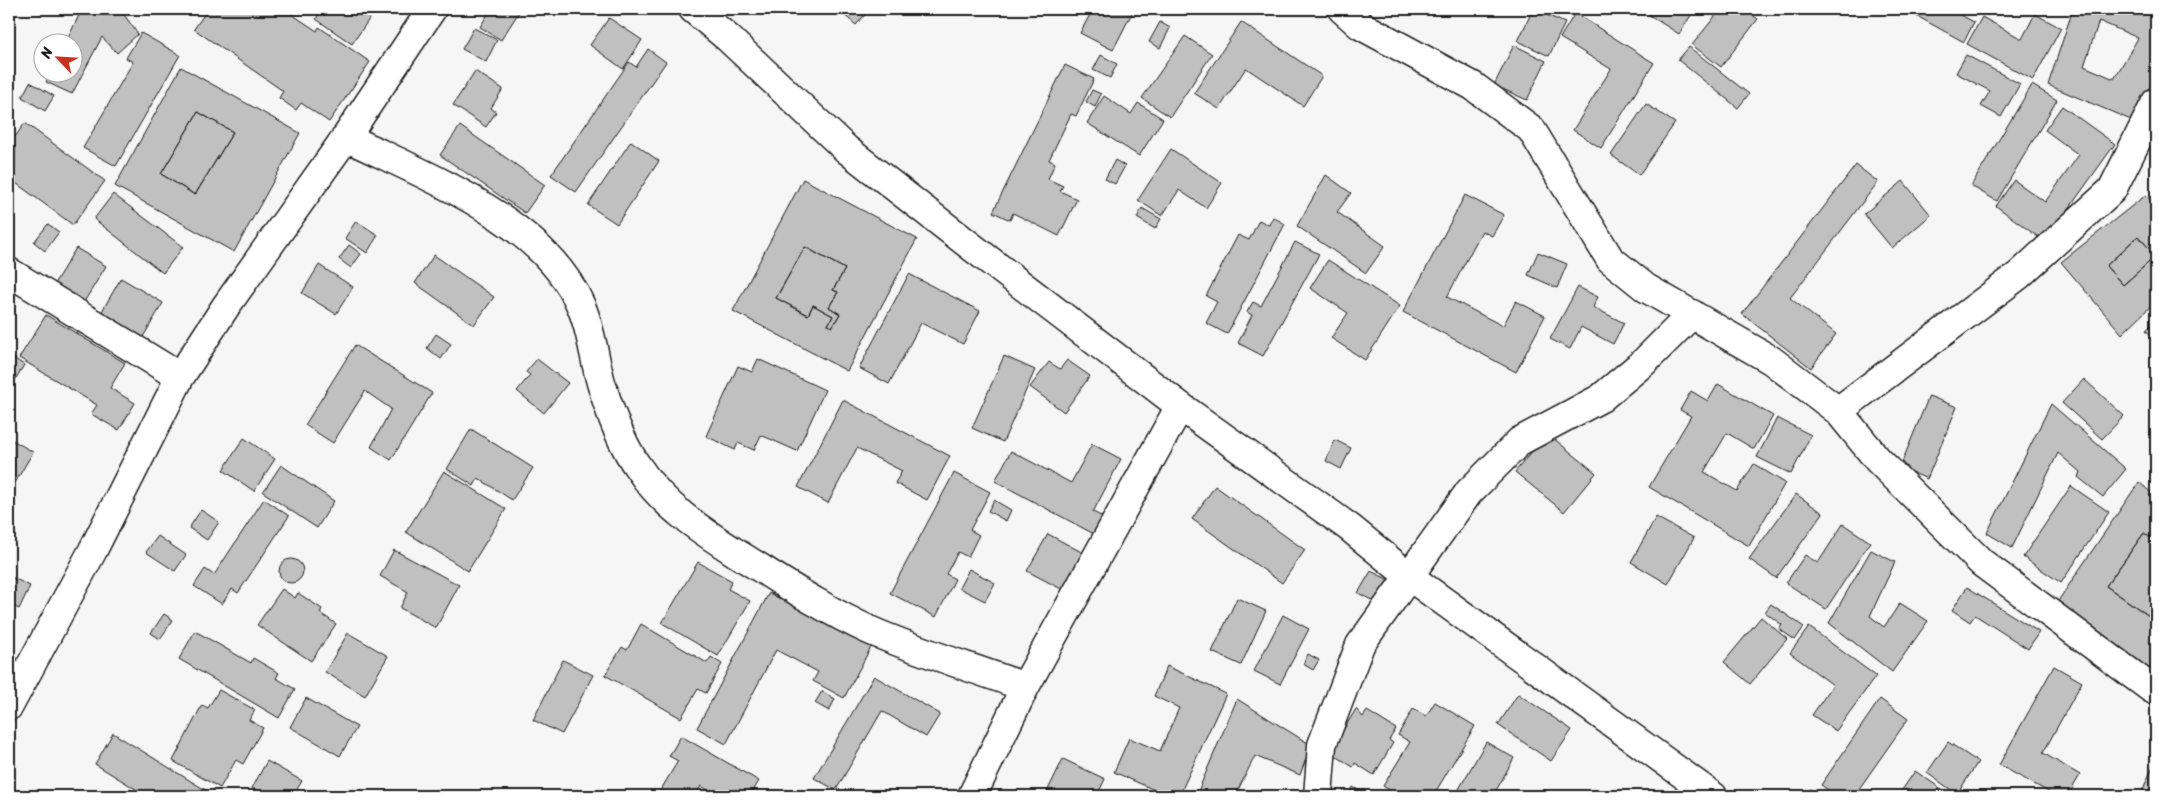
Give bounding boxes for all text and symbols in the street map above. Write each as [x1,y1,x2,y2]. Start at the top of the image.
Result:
north arrow [32,32,82,82]
text: N [33,43,60,63]

